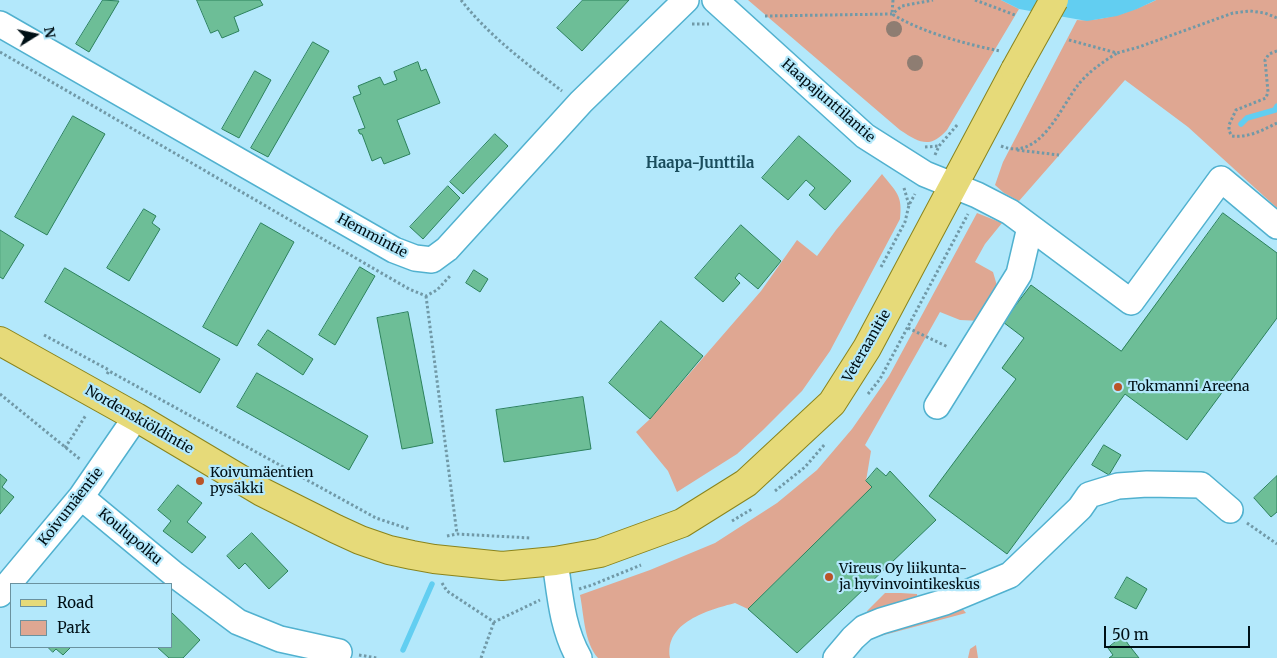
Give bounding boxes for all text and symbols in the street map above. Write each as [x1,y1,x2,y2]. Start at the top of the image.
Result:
north arrow [10,10,60,60]
text: N [40,25,60,39]
street label: Haapajunttilantie [778,56,878,146]
district label: Haapa-Junttila [646,155,754,173]
street label: Hemmintie [334,210,410,262]
street label: Veteraanitie [840,307,894,385]
place label: Tokmanni Areena [1128,379,1250,395]
marker: Tokmanni Areena [1112,381,1124,393]
street label: Nordenskiöldintie [82,382,196,458]
street label: Koivumäentie [35,465,107,549]
place label: Koivumäentien pysäkki [210,465,314,498]
marker: Koivumäentien pysäkki [194,475,206,487]
street label: Koulupolku [95,505,165,569]
place label: Vireus Oy liikunta- ja hyvinvointikeskus [839,561,980,594]
marker: Vireus Oy liikunta- ja hyvinvointikeskus [823,571,835,583]
legend [10,583,172,648]
text: Road [57,593,93,612]
scale bar [1107,616,1253,648]
text: Park [57,618,90,637]
text: 50 m [1112,625,1149,644]

